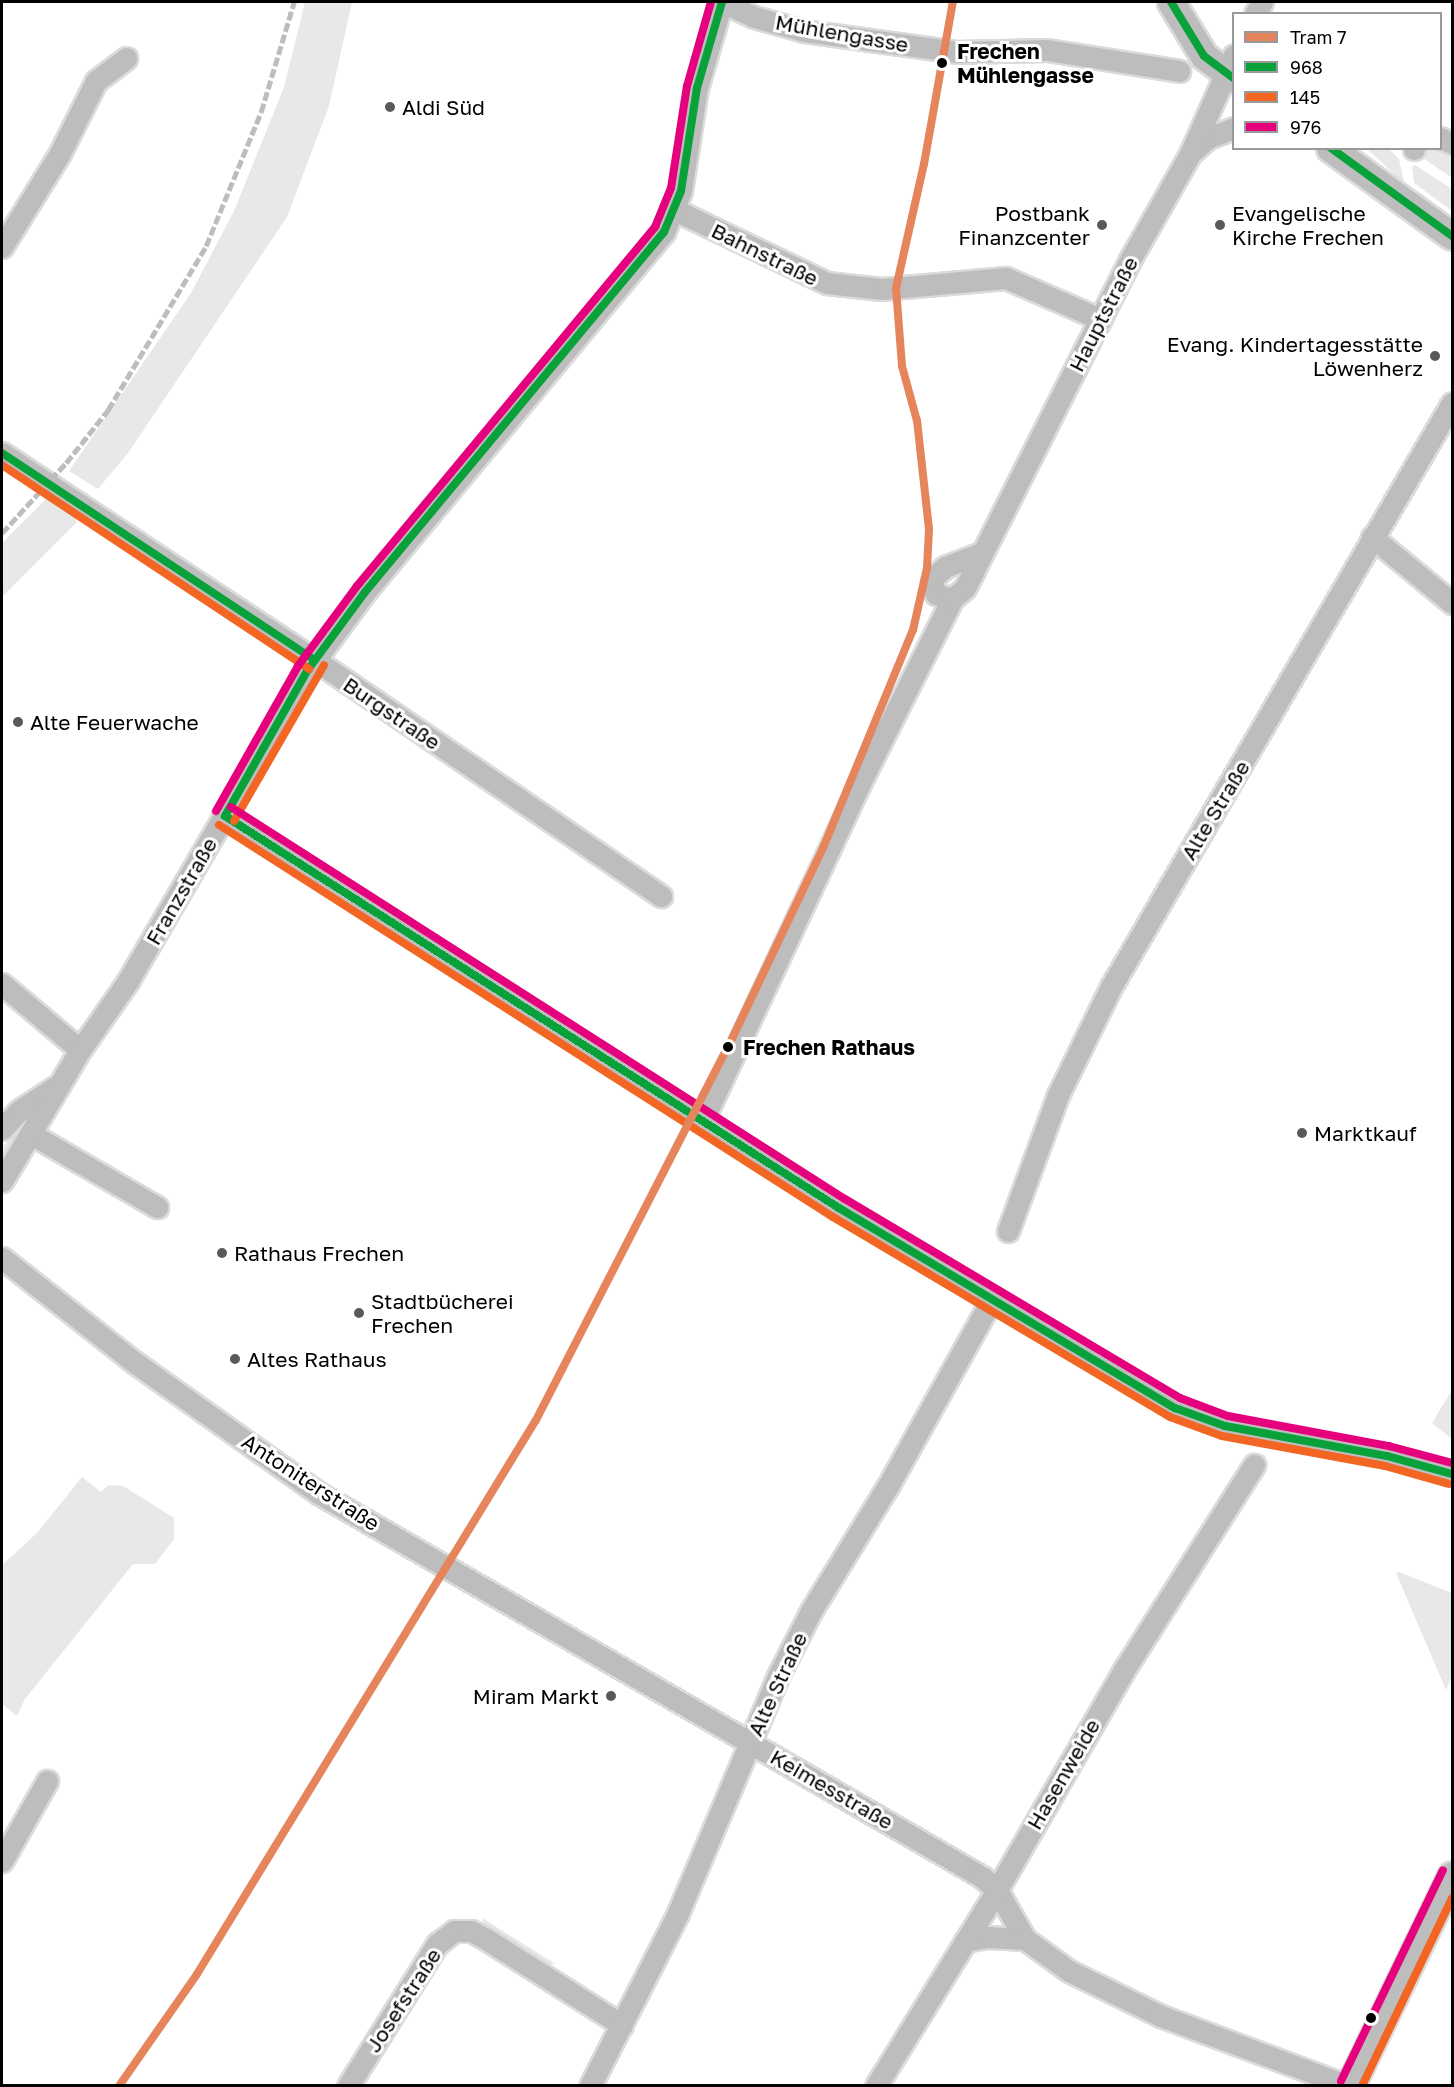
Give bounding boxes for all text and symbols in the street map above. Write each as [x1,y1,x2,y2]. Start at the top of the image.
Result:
street label: Mühlengasse [774,9,910,57]
legend [1232,12,1442,150]
text: Tram 7 [1290,26,1347,48]
place label: Frechen Mühlengasse [957,38,1094,88]
marker: Frechen Mühlengasse [932,53,952,73]
text: 968 [1290,56,1323,78]
text: 145 [1290,86,1320,108]
place label: Aldi Süd [402,94,485,120]
marker: Aldi Süd [383,100,397,114]
text: 976 [1290,116,1321,138]
place label: Postbank Finanzcenter [958,200,1090,250]
place label: Evangelische Kirche Frechen [1232,200,1384,250]
street label: Bahnstraße [708,217,822,291]
marker: Postbank Finanzcenter [1095,218,1109,232]
marker: Evangelische Kirche Frechen [1213,218,1227,232]
street label: Hauptstraße [1063,252,1143,376]
place label: Evang. Kindertagesstätte Löwenherz [1167,331,1423,381]
marker: Evang. Kindertagesstätte Löwenherz [1428,349,1442,363]
street label: Burgstraße [339,671,445,755]
place label: Alte Feuerwache [30,709,199,735]
marker: Alte Feuerwache [11,715,25,729]
street label: Alte Straße [1176,756,1254,864]
street label: Franzstraße [140,833,222,949]
place label: Frechen Rathaus [743,1034,915,1060]
marker: Frechen Rathaus [718,1037,738,1057]
place label: Marktkauf [1314,1120,1417,1146]
marker: Marktkauf [1295,1126,1309,1140]
place label: Rathaus Frechen [234,1240,404,1266]
marker: Rathaus Frechen [215,1246,229,1260]
place label: Stadtbücherei Frechen [371,1288,514,1338]
marker: Stadtbücherei Frechen [352,1306,366,1320]
place label: Altes Rathaus [247,1346,387,1372]
marker: Altes Rathaus [228,1352,242,1366]
street label: Antoniterstraße [238,1428,384,1536]
street label: Alte Straße [742,1628,812,1740]
place label: Miram Markt [473,1683,599,1709]
marker: Miram Markt [604,1689,618,1703]
street label: Hasenweide [1021,1714,1105,1834]
street label: Keimesstraße [766,1744,898,1834]
street label: Josefstraße [360,1943,446,2057]
unlabelled marker [1365,2012,1377,2024]

